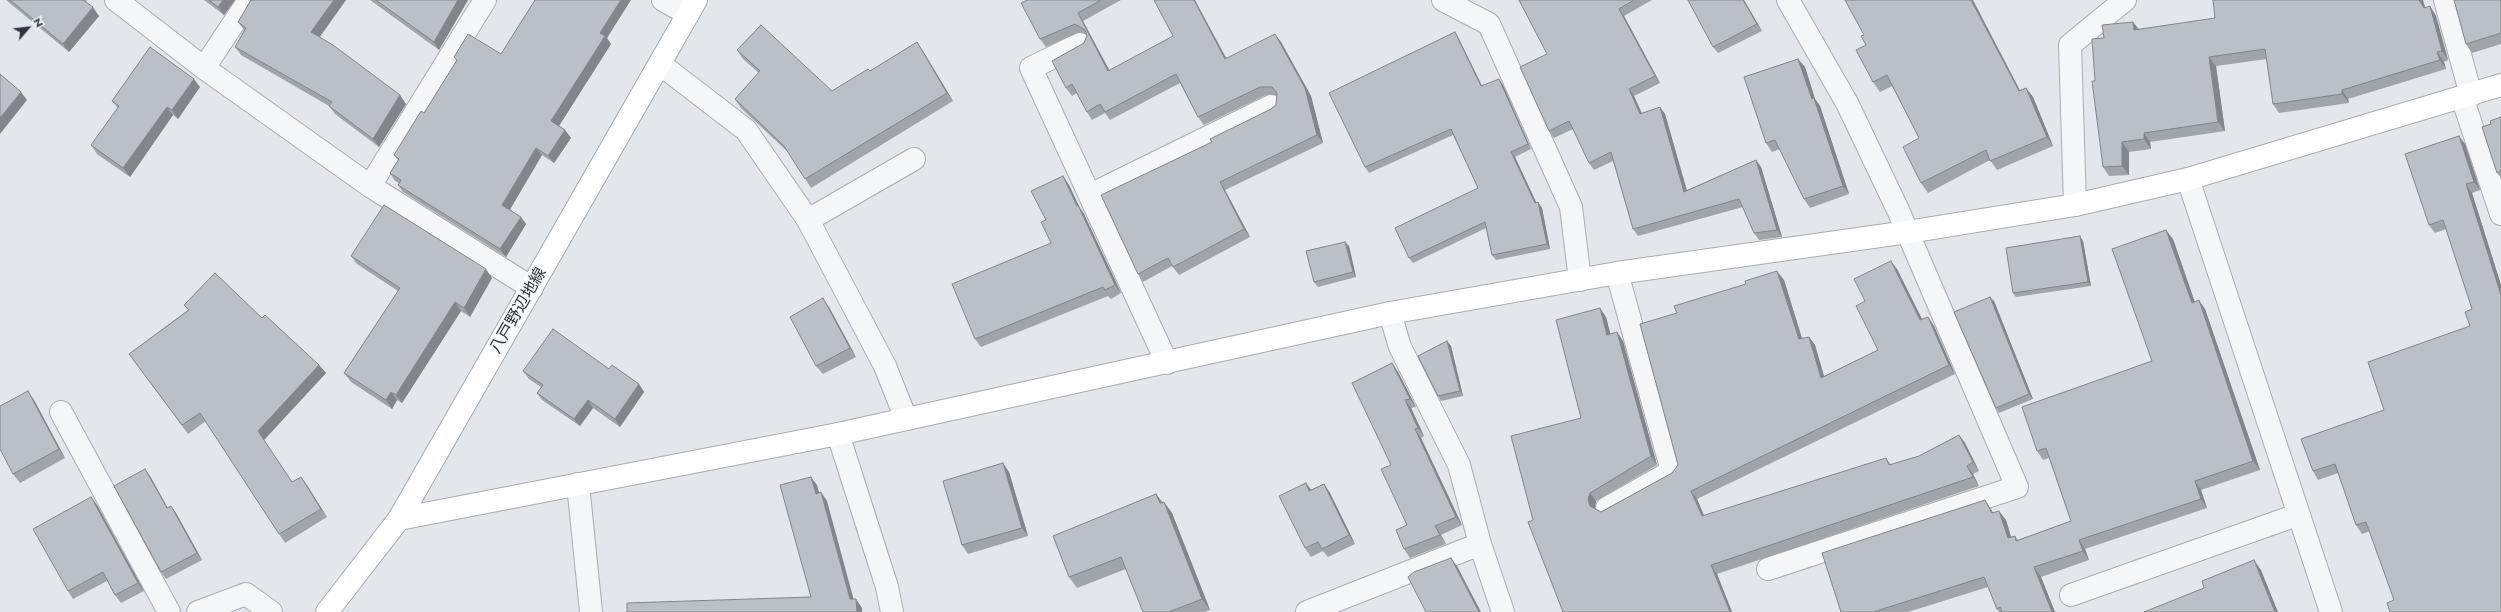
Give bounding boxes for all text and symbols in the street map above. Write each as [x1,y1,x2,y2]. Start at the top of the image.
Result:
north arrow [8,8,48,48]
text: N [29,15,48,30]
street label: 八戸野辺地線 [487,265,551,357]

